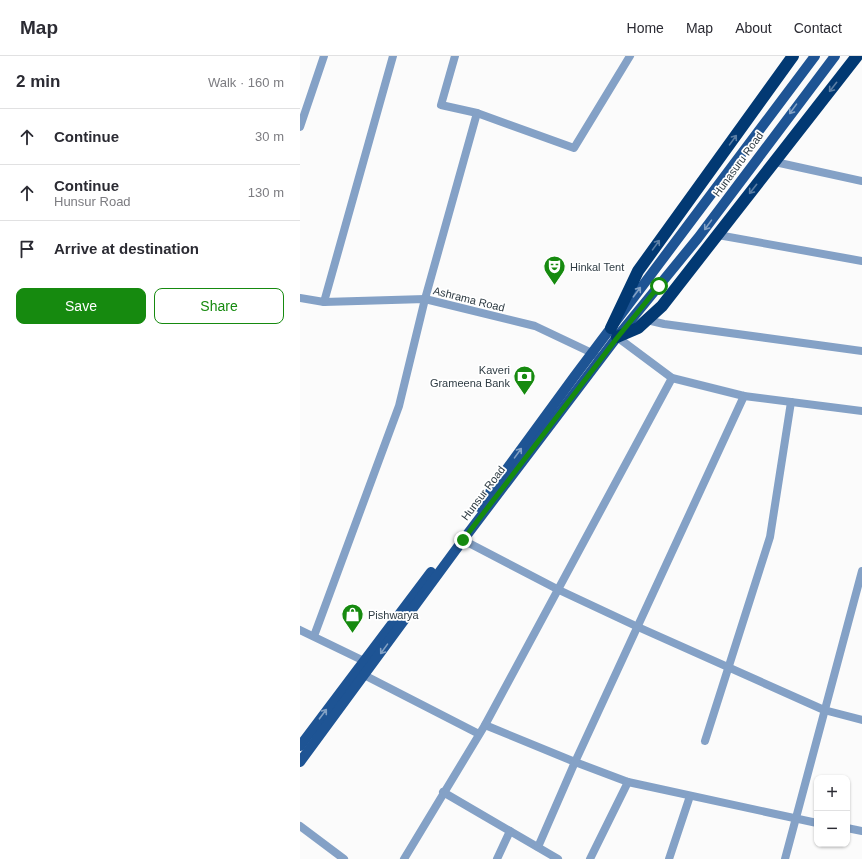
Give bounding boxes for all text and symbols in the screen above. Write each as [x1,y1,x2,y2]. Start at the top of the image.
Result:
text: Map [20,17,58,38]
text: Home [627,20,664,36]
text: Map [686,20,713,36]
text: About [735,20,772,36]
text: Contact [794,20,842,36]
text: 2 min [16,72,60,91]
text: Walk · 160 m [208,75,284,90]
one-way arrow [829,81,838,92]
one-way arrow [789,103,797,114]
icon: ahead [16,126,38,148]
text: Continue [54,128,119,145]
text: 30 m [255,129,284,144]
street label: Hunasuru Road [710,129,766,199]
one-way arrow [729,134,737,145]
text: Continue [54,177,119,194]
icon: ahead [16,182,38,204]
one-way arrow [749,184,758,195]
text: 130 m [248,185,284,200]
text: Hunsur Road [54,194,131,209]
one-way arrow [704,219,712,230]
icon: arrive [16,238,38,260]
one-way arrow [652,239,661,250]
text: Arrive at destination [54,240,199,257]
theatre icon: Hinkal Tent [542,254,568,287]
place label: Hinkal Tent [570,261,624,273]
route start [650,277,668,295]
street label: Ashrama Road [432,284,506,314]
one-way arrow [633,287,642,298]
button: Save [16,288,146,324]
button: Share [154,288,284,324]
bank icon: Kaveri Grameena Bank [512,363,538,396]
place label: Kaveri Grameena Bank [430,364,510,389]
one-way arrow [514,448,523,459]
street label: Hunsur Road [459,464,507,522]
route end [454,531,472,549]
shop icon: Pishwarya [340,602,366,635]
place label: Pishwarya [368,609,420,621]
one-way arrow [380,643,388,654]
one-way arrow [319,709,328,720]
map controls [814,775,850,847]
button: + [814,775,850,811]
button: − [814,811,850,847]

